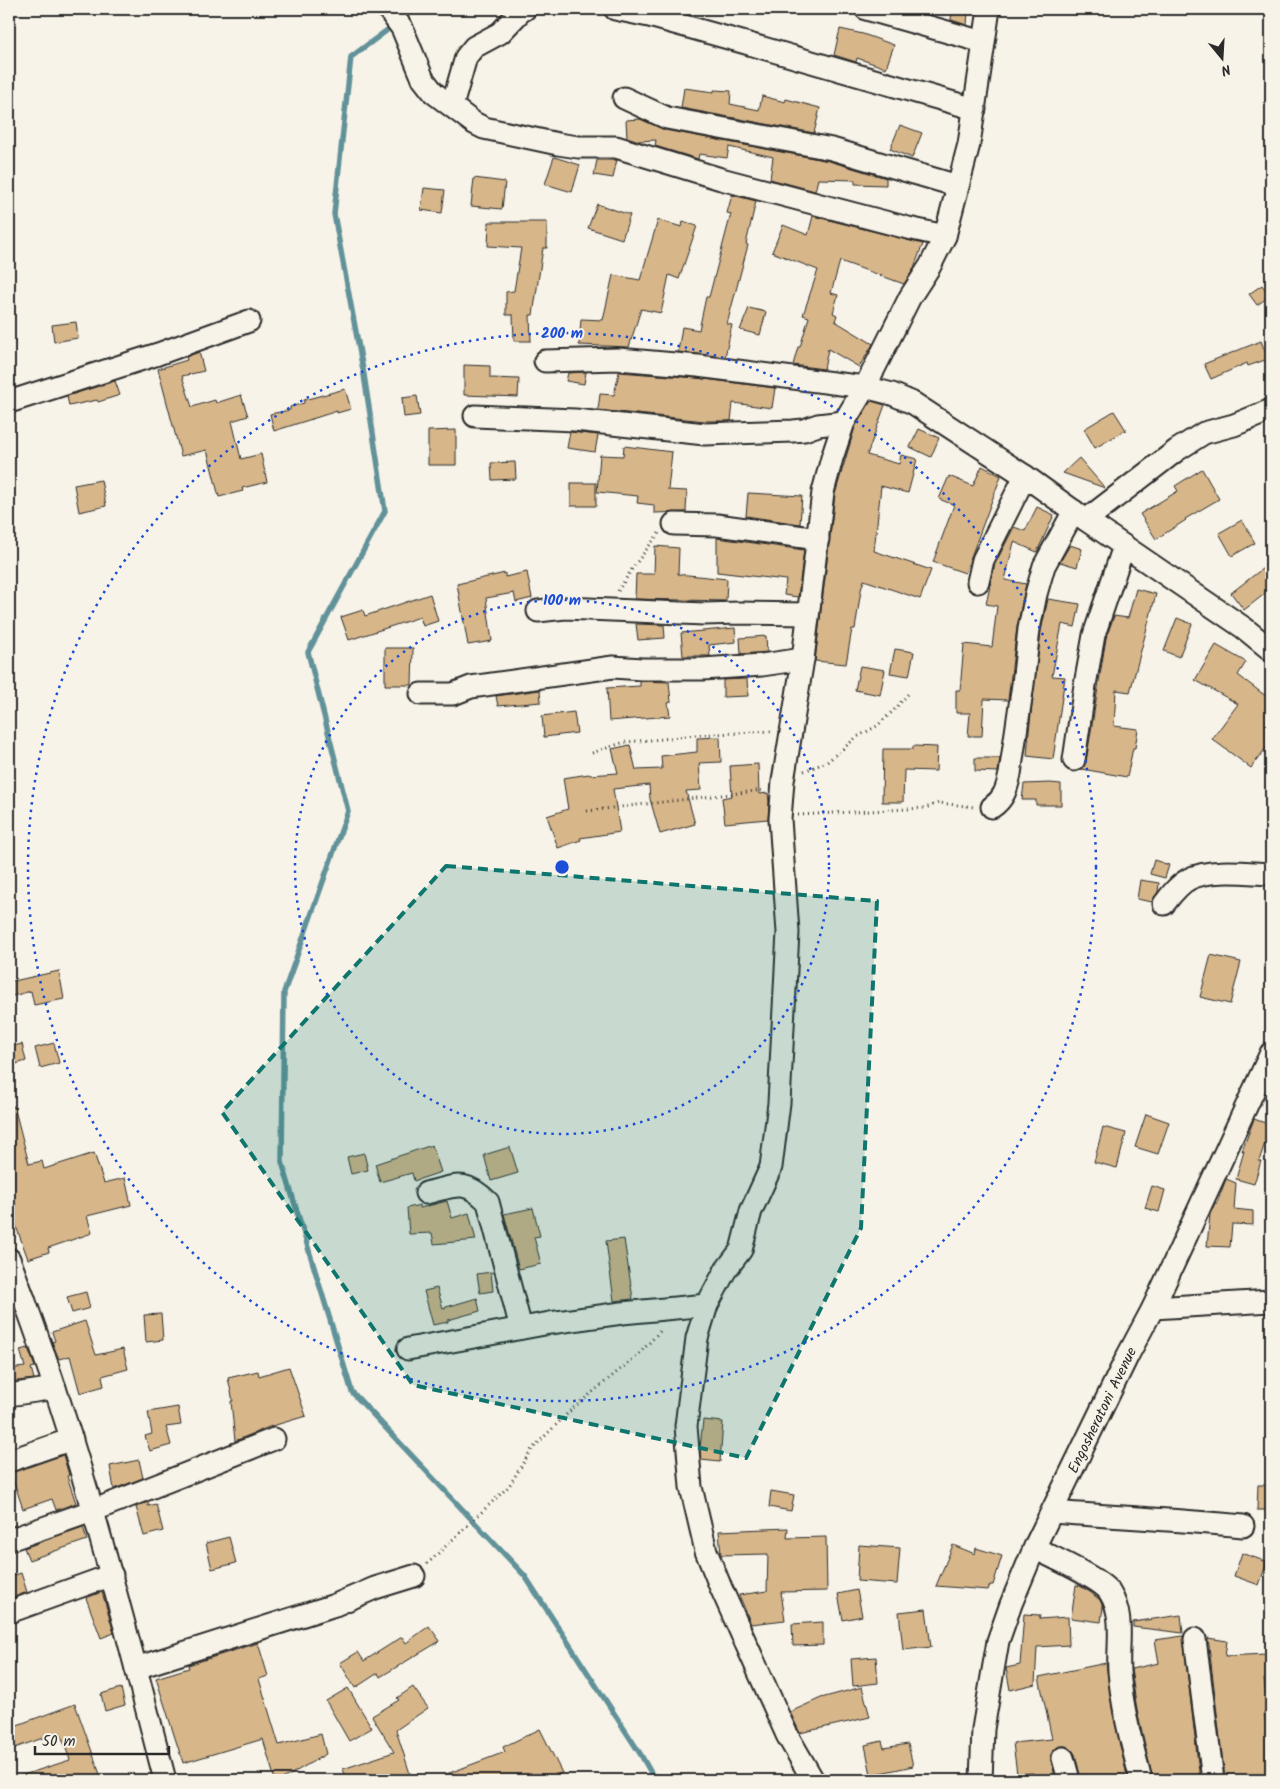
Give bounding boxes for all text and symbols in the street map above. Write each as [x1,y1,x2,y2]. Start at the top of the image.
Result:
north arrow [1198,32,1248,82]
text: N [1218,58,1233,81]
text: 200 m [541,322,583,346]
text: 100 m [543,589,581,613]
centre of rings [553,858,571,876]
street label: Engosheratoni Avenue [1062,1343,1144,1478]
scale bar [35,1724,169,1756]
text: 50 m [42,1730,76,1754]

